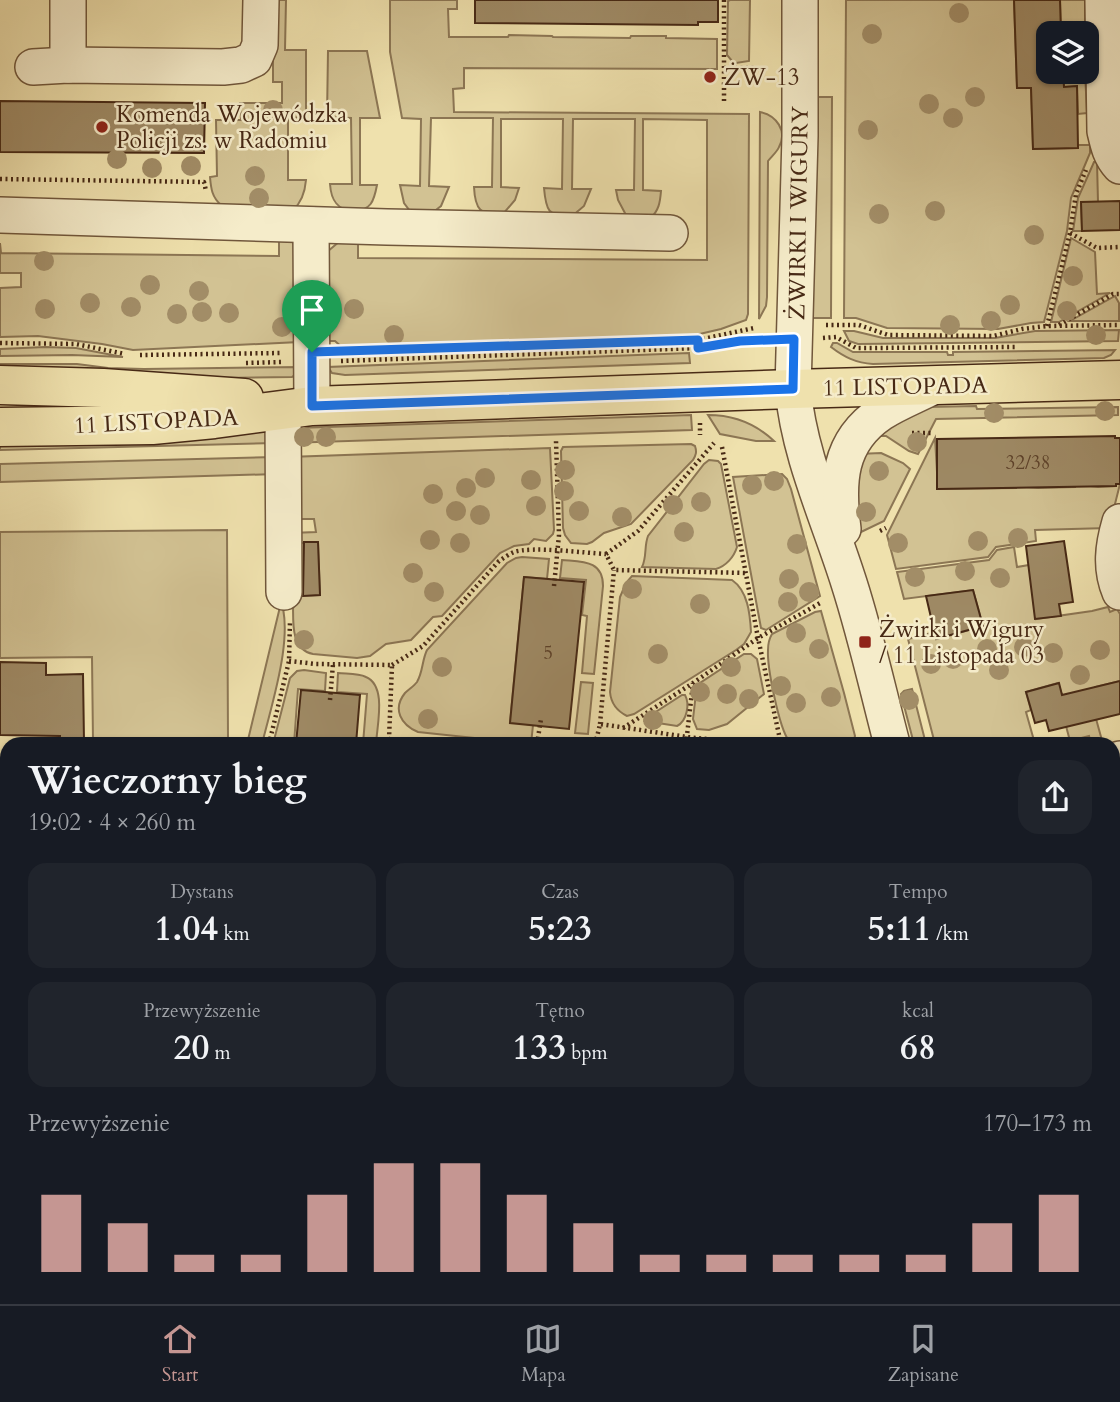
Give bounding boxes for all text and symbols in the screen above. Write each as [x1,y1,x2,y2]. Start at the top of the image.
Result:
map controls [1036,21,1099,84]
button: layers [1036,21,1099,84]
place label: ŻW-13 [724,62,800,93]
marker: ŻW-13 [702,69,718,85]
place label: Komenda Wojewódzka Policji zs. w Radomiu [116,99,347,156]
street label: ŻWIRKI I WIGURY [781,105,816,320]
marker: Komenda Wojewódzka Policji zs. w Radomiu [94,119,110,135]
pin [282,280,342,352]
icon: arrive [293,291,331,329]
street label: 11 LISTOPADA [822,370,988,403]
street label: 11 LISTOPADA [73,402,240,441]
house number: 32/38 [1005,450,1051,476]
place label: Żwirki i Wigury / 11 Listopada 03 [879,614,1044,671]
marker: Żwirki i Wigury / 11 Listopada 03 [857,634,873,650]
house number: 5 [543,640,553,666]
text: Wieczorny bieg [28,755,307,807]
button: share [1018,760,1092,834]
text: 19:02 · 4 × 260 m [28,807,196,838]
text: Dystans [170,879,234,905]
text: Czas [541,879,579,905]
text: Tempo [888,879,948,905]
text: 1.04 [154,905,218,953]
text: 5:23 [528,905,592,953]
text: 5:11 [867,905,931,953]
text: km [218,921,250,947]
text: /km [931,921,969,947]
text: Przewyższenie [143,998,261,1024]
text: Tętno [535,998,585,1024]
text: kcal [902,998,934,1024]
text: 20 [173,1024,209,1072]
text: 133 [512,1024,566,1072]
text: 68 [900,1024,936,1072]
text: m [209,1040,231,1066]
text: bpm [566,1040,608,1066]
text: Przewyższenie [28,1108,170,1139]
text: 170–173 m [983,1108,1092,1139]
tab: Start [161,1320,199,1388]
tab: Mapa [521,1320,566,1388]
tab: Zapisane [888,1320,959,1388]

